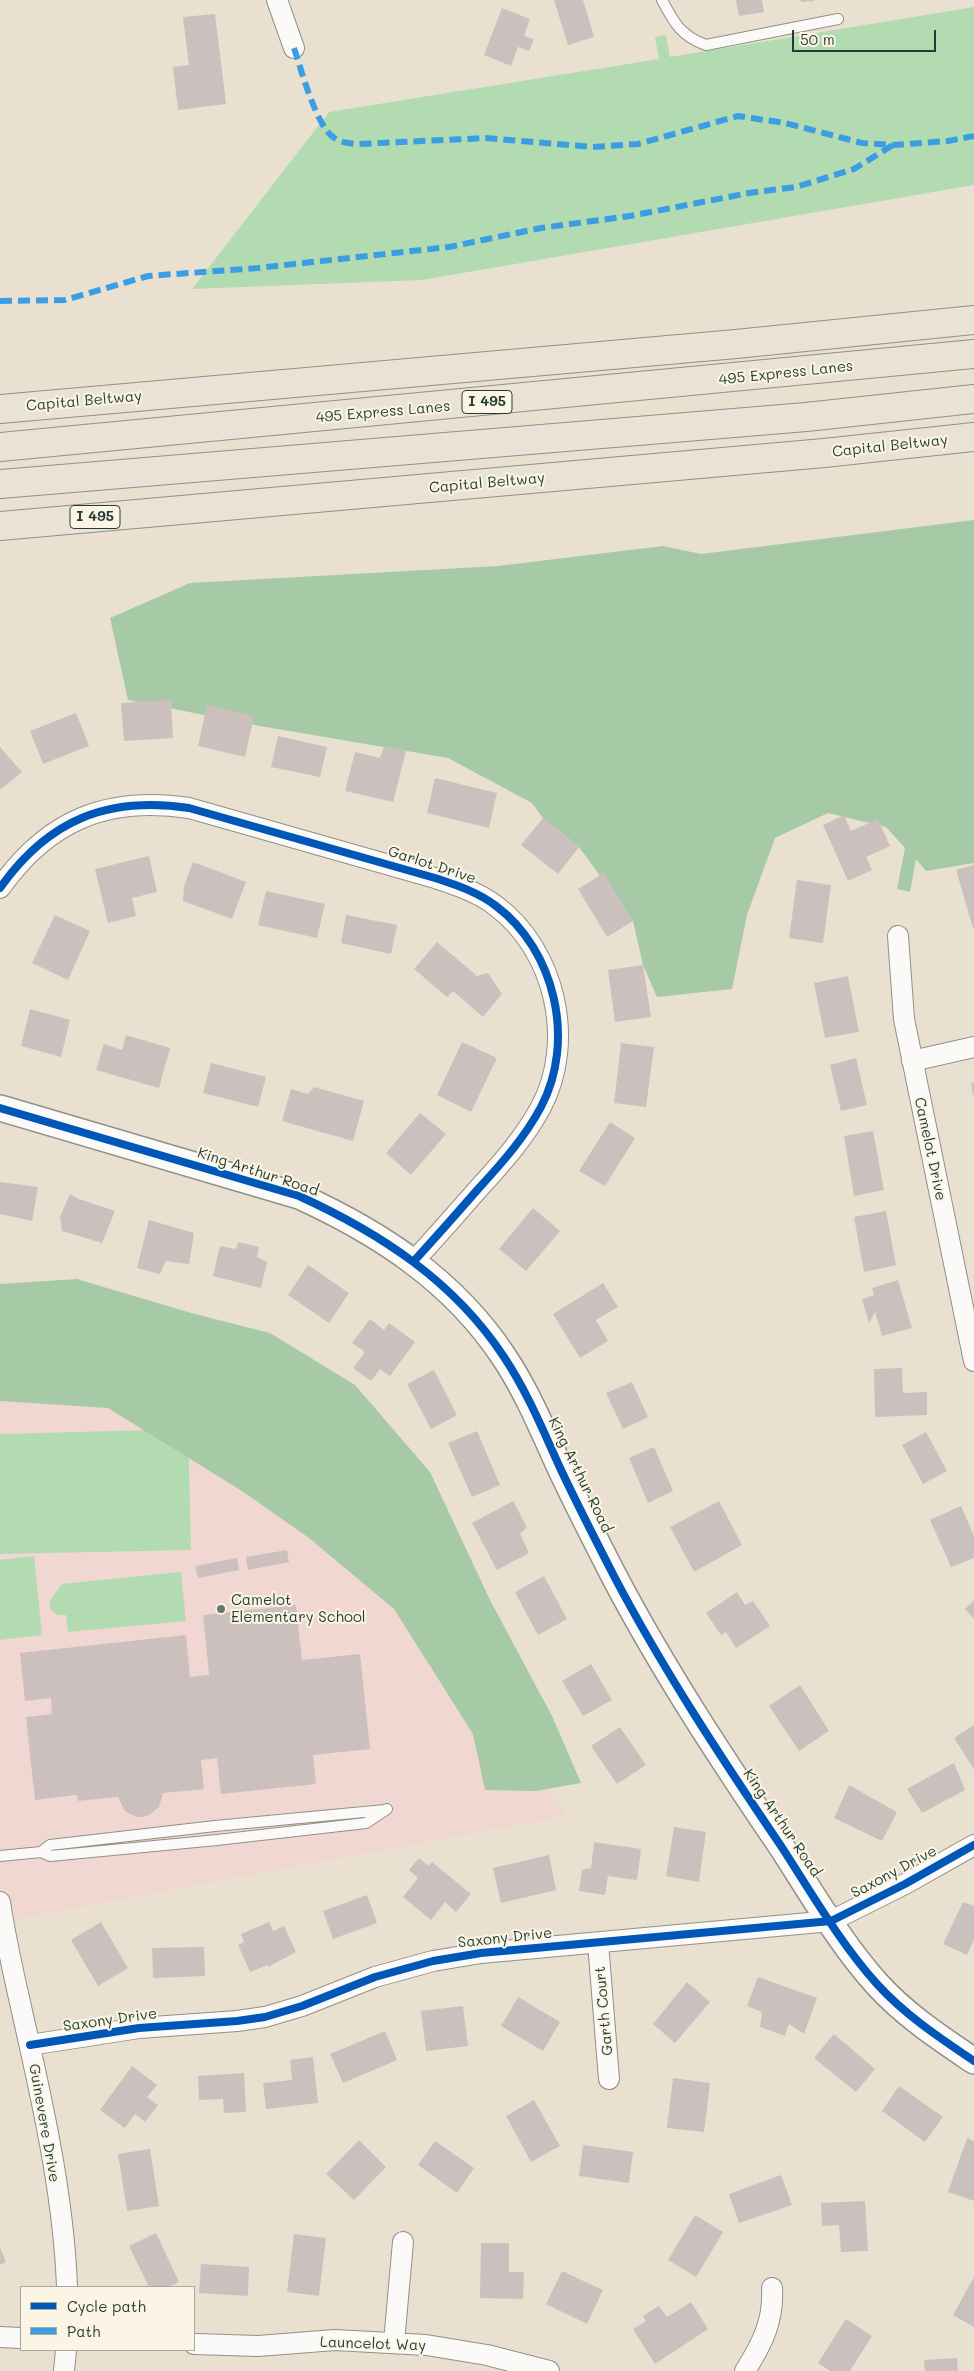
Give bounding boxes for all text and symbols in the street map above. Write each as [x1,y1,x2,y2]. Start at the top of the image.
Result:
scale bar [794,20,938,52]
text: 50 m [800,29,835,49]
street label: 495 Express Lanes [718,357,854,389]
street label: Capital Beltway [25,387,143,415]
road number: I 495 [462,391,512,414]
street label: 495 Express Lanes [315,397,451,427]
street label: Capital Beltway [831,431,949,461]
street label: Capital Beltway [428,469,546,497]
road number: I 495 [70,506,120,528]
street label: Garlot Drive [386,842,478,888]
street label: Camelot Drive [910,1096,950,1202]
street label: King Arthur Road [195,1144,321,1200]
street label: King Arthur Road [544,1414,616,1536]
place label: Camelot Elementary School [231,1591,366,1626]
marker: Camelot Elementary School [215,1603,227,1615]
street label: King Arthur Road [739,1766,825,1880]
street label: Saxony Drive [848,1842,940,1902]
street label: Saxony Drive [457,1924,553,1952]
street label: Garth Court [591,1965,617,2057]
street label: Saxony Drive [62,2004,158,2036]
street label: Guinevere Drive [25,2062,63,2184]
legend [20,2286,195,2351]
text: Cycle path [67,2296,146,2316]
text: Path [67,2321,101,2341]
street label: Launcelot Way [320,2333,426,2355]

